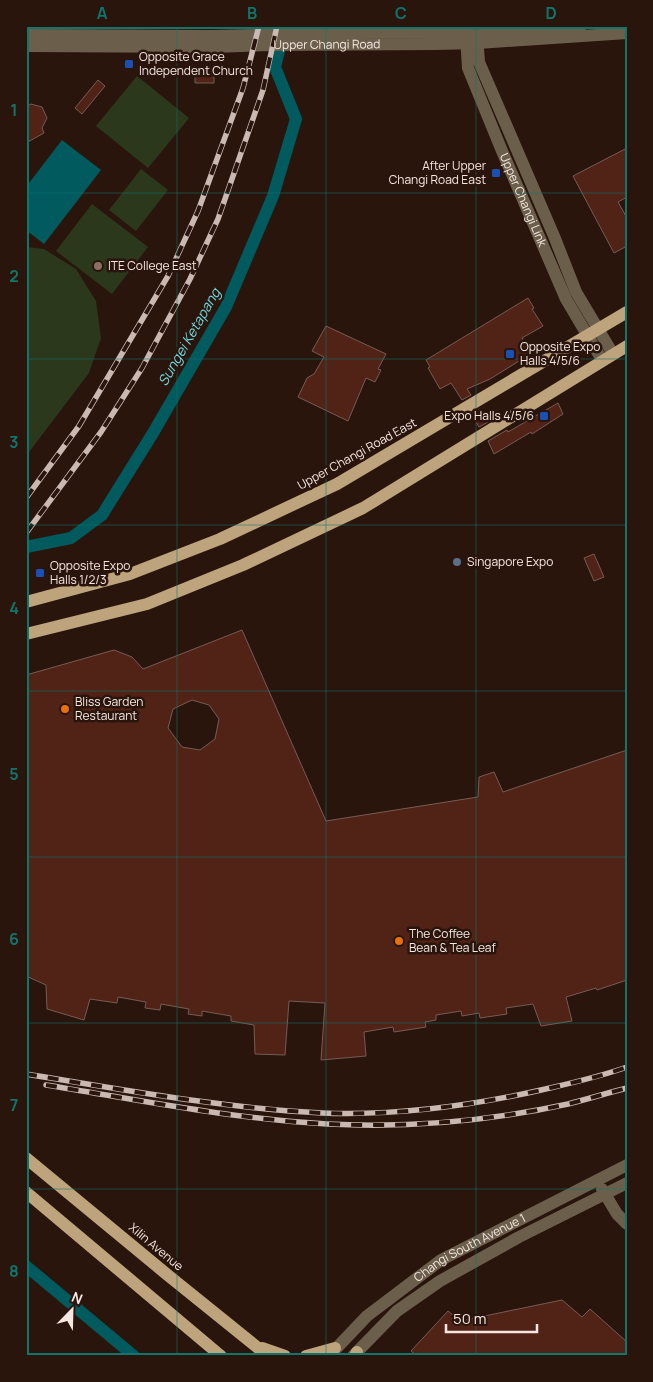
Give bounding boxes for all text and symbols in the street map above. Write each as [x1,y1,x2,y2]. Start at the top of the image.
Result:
text: A [97,2,108,24]
text: B [247,2,257,24]
text: C [395,2,407,24]
text: D [545,2,557,24]
street label: Upper Changi Road [274,35,380,53]
place label: Opposite Grace Independent Church [139,48,253,79]
marker: Opposite Grace Independent Church [123,58,135,70]
text: 1 [10,99,18,121]
street label: Upper Changi Link [496,150,552,250]
place label: After Upper Changi Road East [389,157,487,188]
marker: After Upper Changi Road East [490,167,502,179]
place label: ITE College East [108,257,197,274]
marker: ITE College East [92,260,104,272]
text: 2 [9,265,19,287]
water label: Sungei Ketapang [153,283,225,389]
place label: Opposite Expo Halls 4/5/6 [520,338,600,369]
marker: Opposite Expo Halls 4/5/6 [504,348,516,360]
place label: Expo Halls 4/5/6 [444,407,534,424]
marker: Expo Halls 4/5/6 [538,410,550,422]
street label: Upper Changi Road East [294,414,419,493]
text: 3 [9,431,19,453]
place label: Singapore Expo [467,553,553,570]
marker: Singapore Expo [451,556,463,568]
place label: Opposite Expo Halls 1/2/3 [50,557,130,588]
marker: Opposite Expo Halls 1/2/3 [34,567,46,579]
text: 4 [9,597,19,619]
place label: Bliss Garden Restaurant [75,693,143,724]
marker: Bliss Garden Restaurant [59,703,71,715]
text: 5 [9,763,19,785]
place label: The Coffee Bean & Tea Leaf [409,925,497,956]
text: 6 [9,928,19,950]
marker: The Coffee Bean & Tea Leaf [393,935,405,947]
text: 7 [10,1094,18,1116]
street label: Changi South Avenue 1 [410,1209,528,1286]
street label: Xilin Avenue [125,1219,187,1274]
text: 8 [9,1260,19,1282]
north arrow [48,1284,98,1334]
text: N [69,1287,86,1308]
scale bar [446,1302,537,1334]
text: 50 m [453,1308,487,1329]

